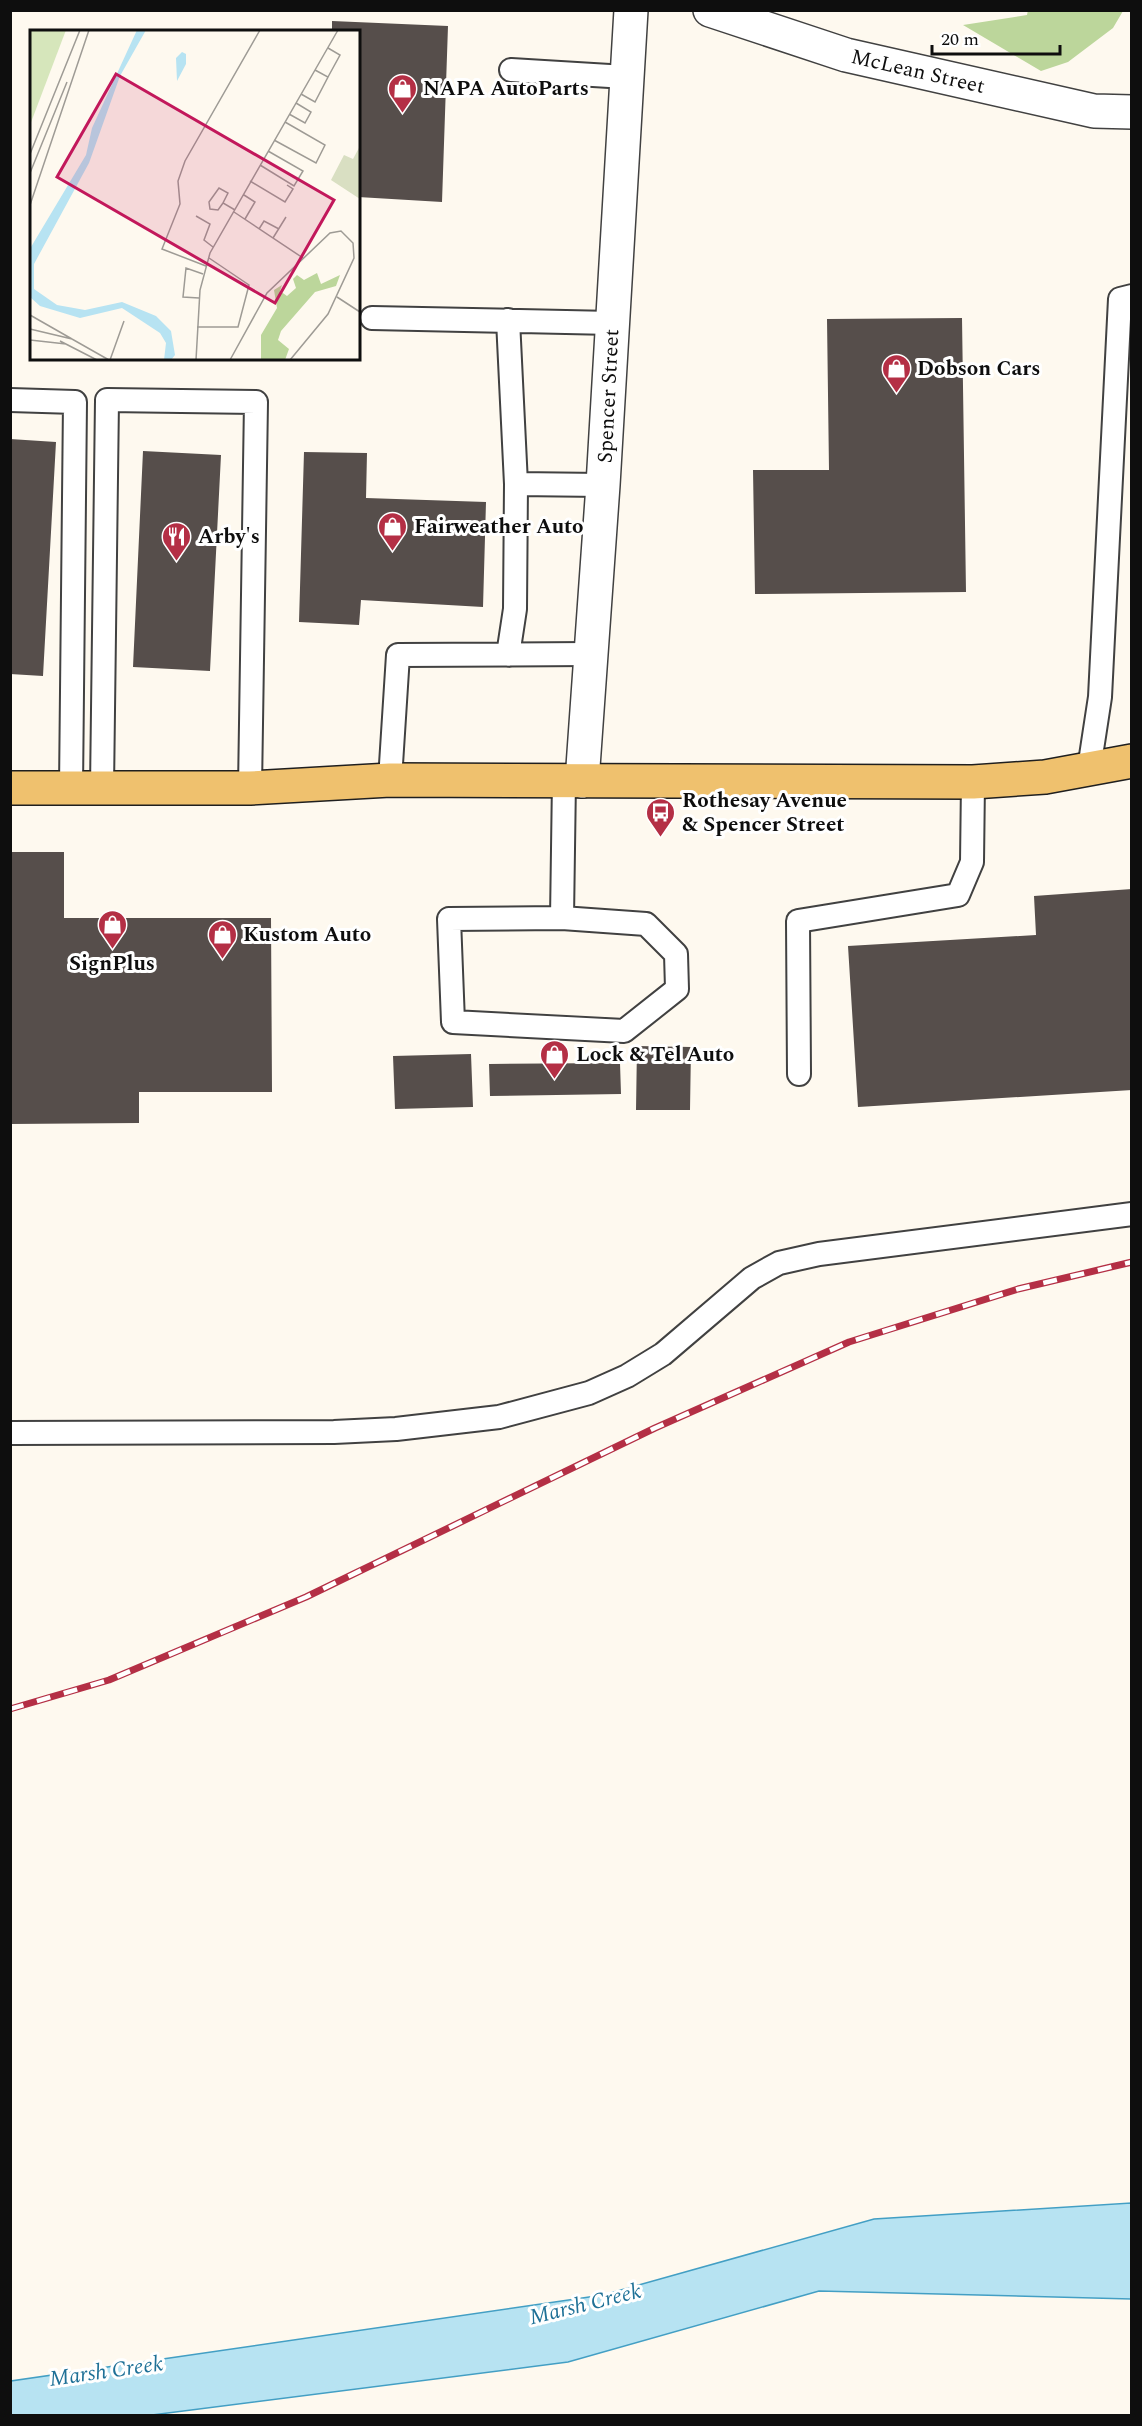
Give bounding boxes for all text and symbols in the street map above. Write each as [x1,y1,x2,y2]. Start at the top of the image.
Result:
scale bar [932,18,1060,56]
text: 20 m [941,26,979,53]
inset map [30,30,360,360]
street label: McLean Street [848,41,988,103]
shop icon: NAPA AutoParts [386,72,418,114]
place label: NAPA AutoParts [423,73,589,105]
street label: Spencer Street [590,328,628,464]
shop icon: Dobson Cars [880,352,912,394]
place label: Dobson Cars [917,353,1040,385]
shop icon: Fairweather Auto [377,510,409,552]
place label: Fairweather Auto [414,511,584,543]
restaurant icon: Arby's [161,520,193,562]
place label: Arby's [198,521,260,553]
place label: Rothesay Avenue & Spencer Street [682,785,847,841]
bus stop icon: Rothesay Avenue & Spencer Street [645,796,677,838]
shop icon: SignPlus [96,908,128,950]
shop icon: Kustom Auto [206,918,238,960]
place label: Kustom Auto [243,919,371,951]
place label: SignPlus [69,948,155,980]
shop icon: Lock & Tel Auto [539,1038,571,1080]
place label: Lock & Tel Auto [576,1039,734,1071]
water label: Marsh Creek [526,2275,645,2334]
water label: Marsh Creek [47,2347,165,2396]

